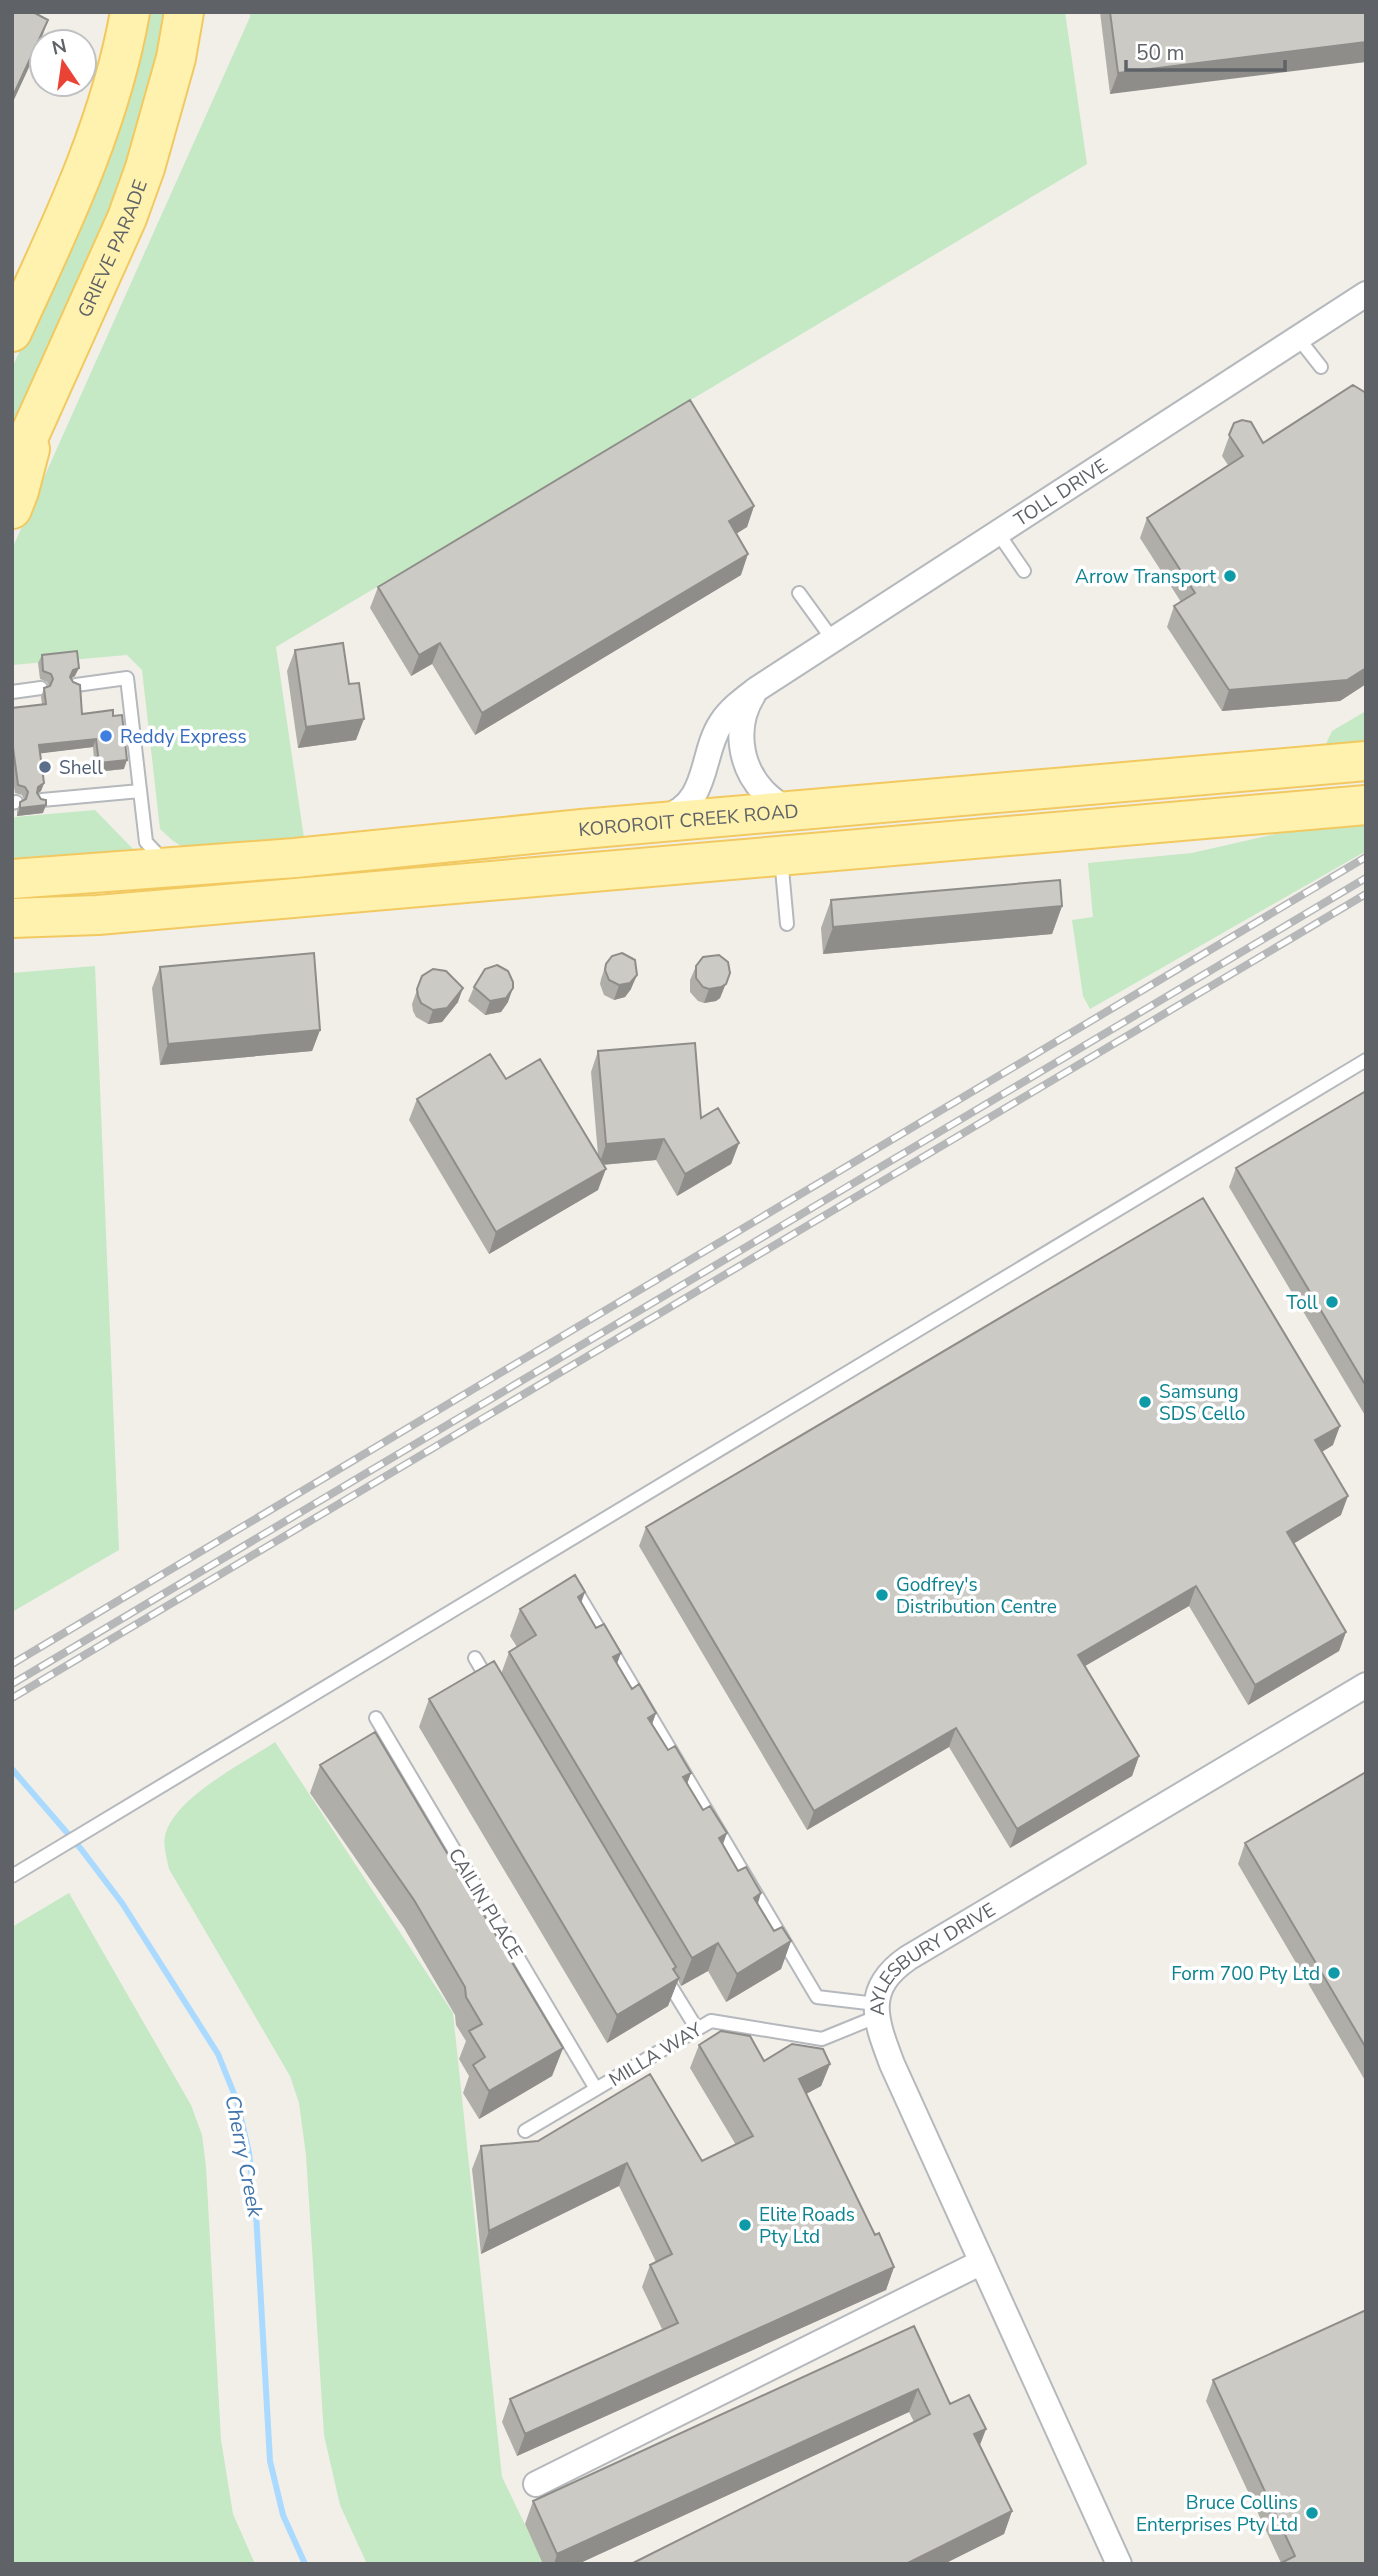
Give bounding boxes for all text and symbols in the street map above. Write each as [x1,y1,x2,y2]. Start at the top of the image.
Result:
north arrow [28,28,98,98]
scale bar [1126,28,1285,72]
text: N [50,33,69,62]
text: 50 m [1136,39,1185,67]
street label: GRIEVE PARADE [72,176,154,322]
street label: TOLL DRIVE [1009,453,1113,533]
place label: Arrow Transport [1075,564,1216,590]
marker: Arrow Transport [1222,568,1238,584]
place label: Reddy Express [120,724,247,750]
marker: Reddy Express [98,728,114,744]
place label: Shell [59,755,103,781]
marker: Shell [37,759,53,775]
street label: KOROROIT CREEK ROAD [577,798,800,843]
place label: Toll [1286,1290,1318,1316]
marker: Toll [1324,1294,1340,1310]
place label: Samsung SDS Cello [1159,1379,1245,1427]
marker: Samsung SDS Cello [1137,1394,1153,1410]
place label: Godfrey's Distribution Centre [896,1572,1057,1620]
marker: Godfrey's Distribution Centre [874,1587,890,1603]
street label: CAILIN PLACE [442,1843,528,1964]
street label: AYLESBURY DRIVE [865,1897,1000,2016]
place label: Form 700 Pty Ltd [1171,1961,1320,1987]
marker: Form 700 Pty Ltd [1326,1965,1342,1981]
street label: MILLA WAY [604,2017,707,2093]
water label: Cherry Creek [218,2093,270,2220]
place label: Elite Roads Pty Ltd [759,2202,855,2250]
marker: Elite Roads Pty Ltd [737,2217,753,2233]
place label: Bruce Collins Enterprises Pty Ltd [1136,2490,1298,2538]
marker: Bruce Collins Enterprises Pty Ltd [1304,2505,1320,2521]

